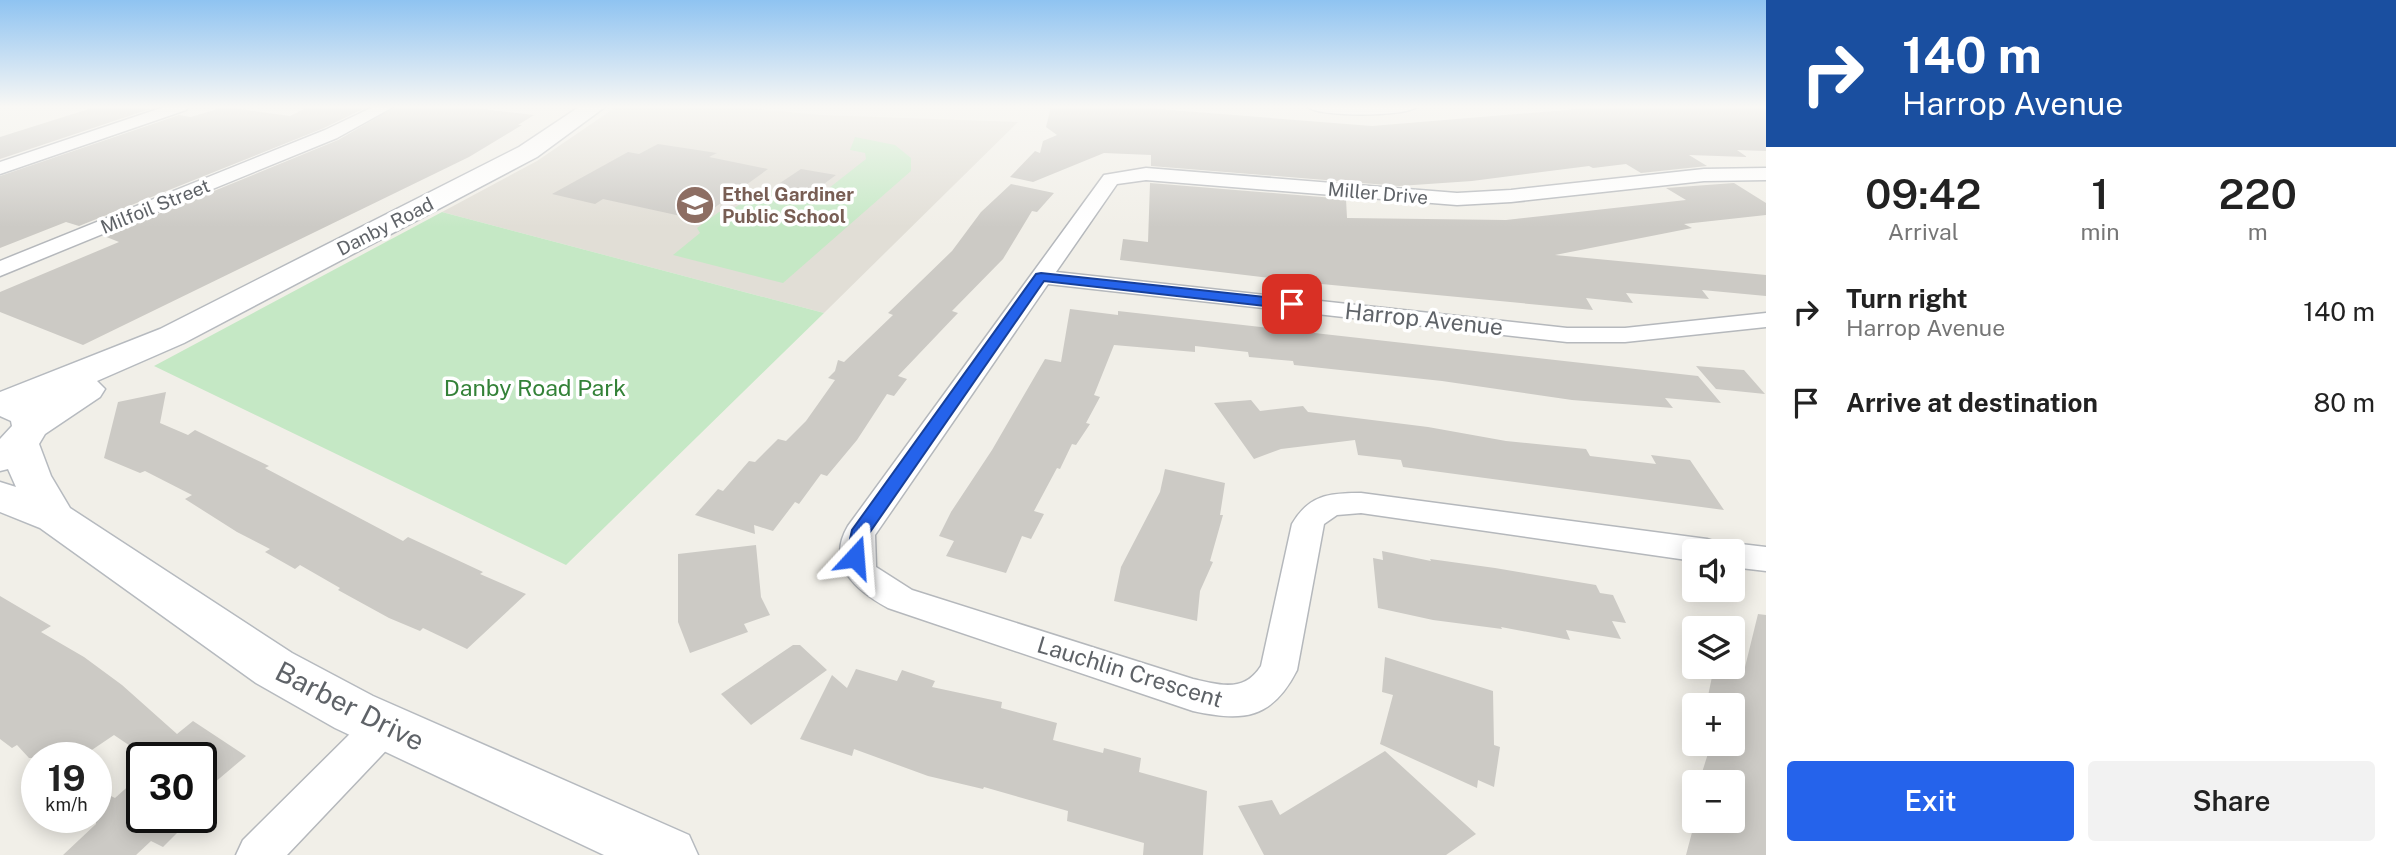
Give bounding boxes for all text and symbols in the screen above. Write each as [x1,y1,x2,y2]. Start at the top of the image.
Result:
text: 140 m [1902,26,2042,84]
icon: right [1787,28,1878,119]
text: Harrop Avenue [1902,85,2124,122]
text: 09:42 [1865,169,1982,218]
text: 1 [2091,169,2109,218]
text: 220 [2219,169,2297,218]
street label: Milfoil Street [97,174,213,238]
street label: Miller Drive [1327,178,1429,208]
place label: Ethel Gardiner Public School [722,183,854,227]
school or university icon: Ethel Gardiner Public School [674,184,716,226]
street label: Danby Road [333,192,437,260]
text: Arrival [1888,218,1959,245]
text: min [2081,218,2120,245]
text: m [2248,218,2268,245]
pin [1262,274,1322,334]
text: Turn right [1846,283,1968,314]
icon: arrive [1273,285,1311,323]
icon: right [1787,293,1825,331]
text: 140 m [2303,296,2375,327]
street label: Harrop Avenue [1343,297,1505,340]
text: Harrop Avenue [1846,314,2005,341]
park label: Danby Road Park [444,374,626,401]
icon: arrive [1787,384,1825,422]
text: Arrive at destination [1846,387,2098,418]
text: 80 m [2314,387,2375,418]
position arrow [818,520,892,594]
map controls [1682,539,1745,833]
button: sound [1682,539,1745,602]
button: layers [1682,616,1745,679]
street label: Lauchlin Crescent [1034,630,1226,713]
street label: Barber Drive [270,654,430,757]
button: + [1682,693,1745,756]
speed limit sign: 30 [126,742,217,833]
text: 19 [47,758,86,799]
button: Exit [1787,761,2074,841]
button: Share [2088,761,2375,841]
button: − [1682,770,1745,833]
text: km/h [45,794,88,815]

